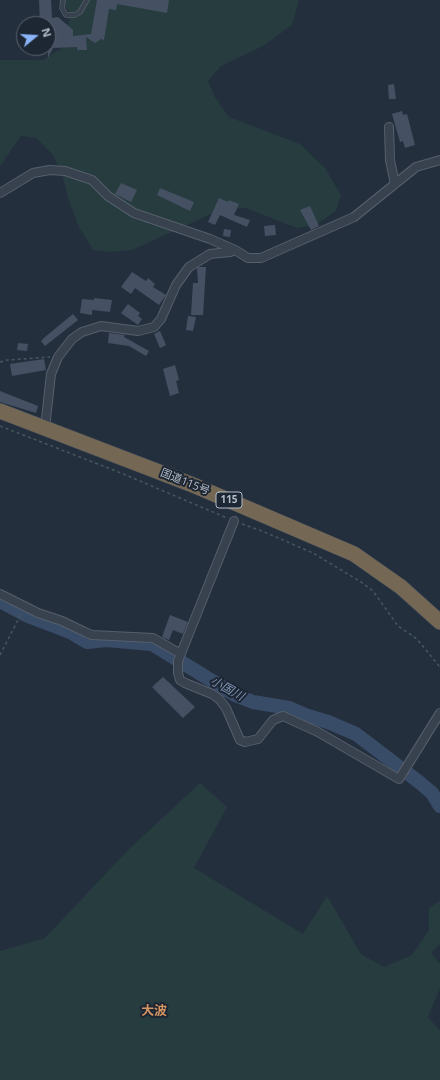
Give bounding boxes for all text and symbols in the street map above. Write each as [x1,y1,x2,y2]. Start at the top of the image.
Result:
north arrow [16,16,56,56]
text: N [38,26,55,39]
street label: 国道115号 [158,466,212,498]
road number: 115 [216,492,242,508]
water label: 小国川 [208,674,246,704]
district label: 大波 [141,1003,167,1019]

